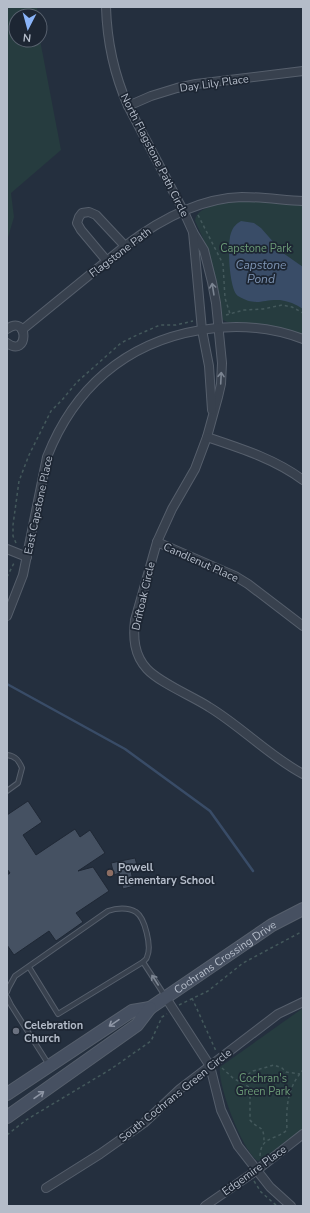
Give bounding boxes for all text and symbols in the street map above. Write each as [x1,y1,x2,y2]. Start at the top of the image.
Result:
north arrow [8,8,48,48]
text: N [22,30,32,45]
street label: Day Lily Place [179,71,250,96]
street label: North Flagstone Path Circle [117,91,192,220]
street label: Flagstone Path [86,224,154,281]
park label: Capstone Park [220,241,292,256]
water label: Capstone Pond [236,257,287,287]
one-way arrow [209,283,217,296]
one-way arrow [217,372,225,385]
street label: East Capstone Place [21,454,56,556]
street label: Candlenut Place [161,539,241,586]
street label: Driftoak Circle [128,560,159,632]
place label: Powell Elementary School [118,860,215,888]
marker: Powell Elementary School [105,868,115,878]
street label: Cochrans Crossing Drive [171,917,279,998]
one-way arrow [151,975,159,986]
place label: Celebration Church [24,1018,83,1046]
one-way arrow [109,1019,120,1027]
marker: Celebration Church [11,1026,21,1036]
street label: South Cochrans Green Circle [116,1045,235,1146]
park label: Cochran's Green Park [236,1071,291,1099]
one-way arrow [33,1091,44,1099]
street label: Edgemire Place [219,1142,290,1199]

